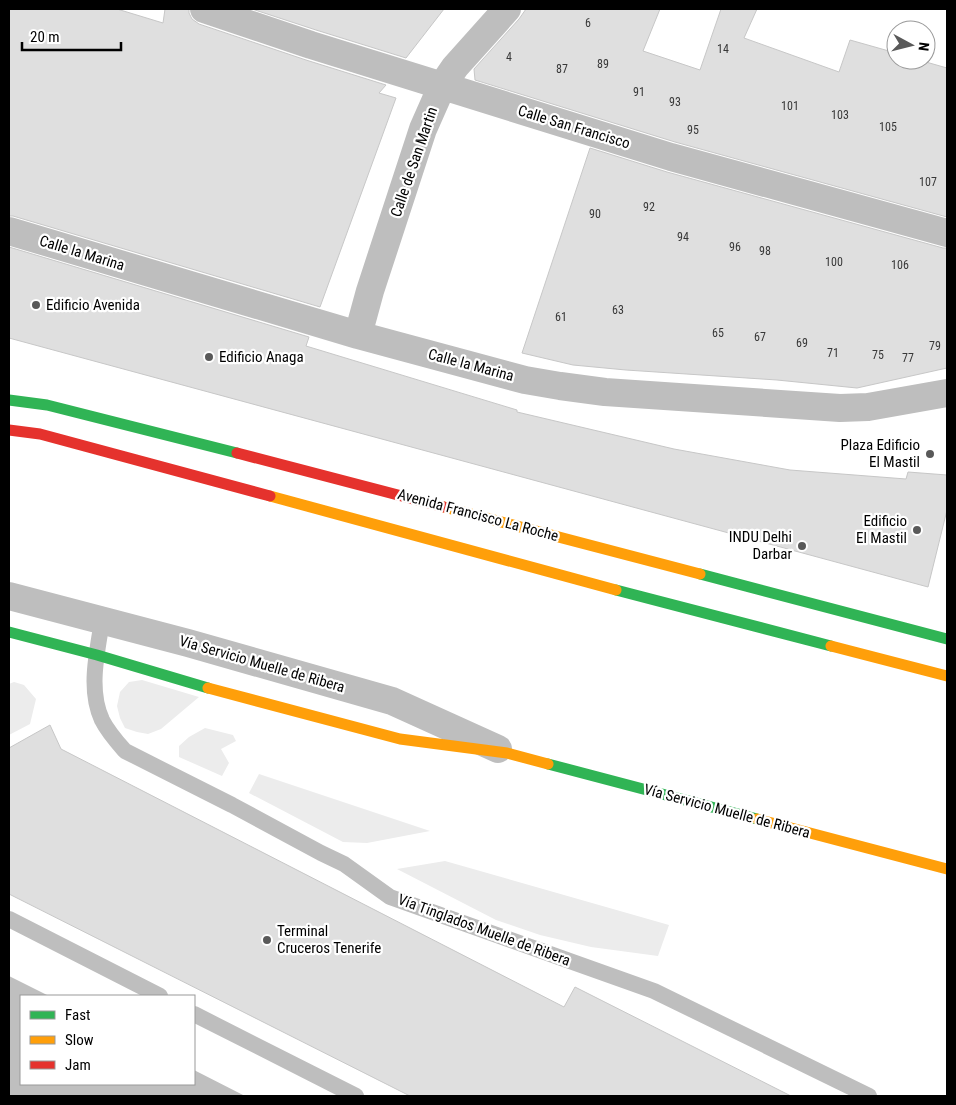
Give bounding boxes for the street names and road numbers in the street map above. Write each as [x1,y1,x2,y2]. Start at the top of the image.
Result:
street label: Calle San Francisco [516,101,632,153]
street label: Calle de San Martin [387,105,441,219]
street label: Calle la Marina [37,232,127,274]
street label: Calle la Marina [426,345,516,385]
street label: Avenida Francisco La Roche [396,485,560,545]
street label: Vía Servicio Muelle de Ribera [177,632,347,696]
street label: Vía Servicio Muelle de Ribera [642,780,812,842]
street label: Vía Tinglados Muelle de Ribera [395,890,573,970]

